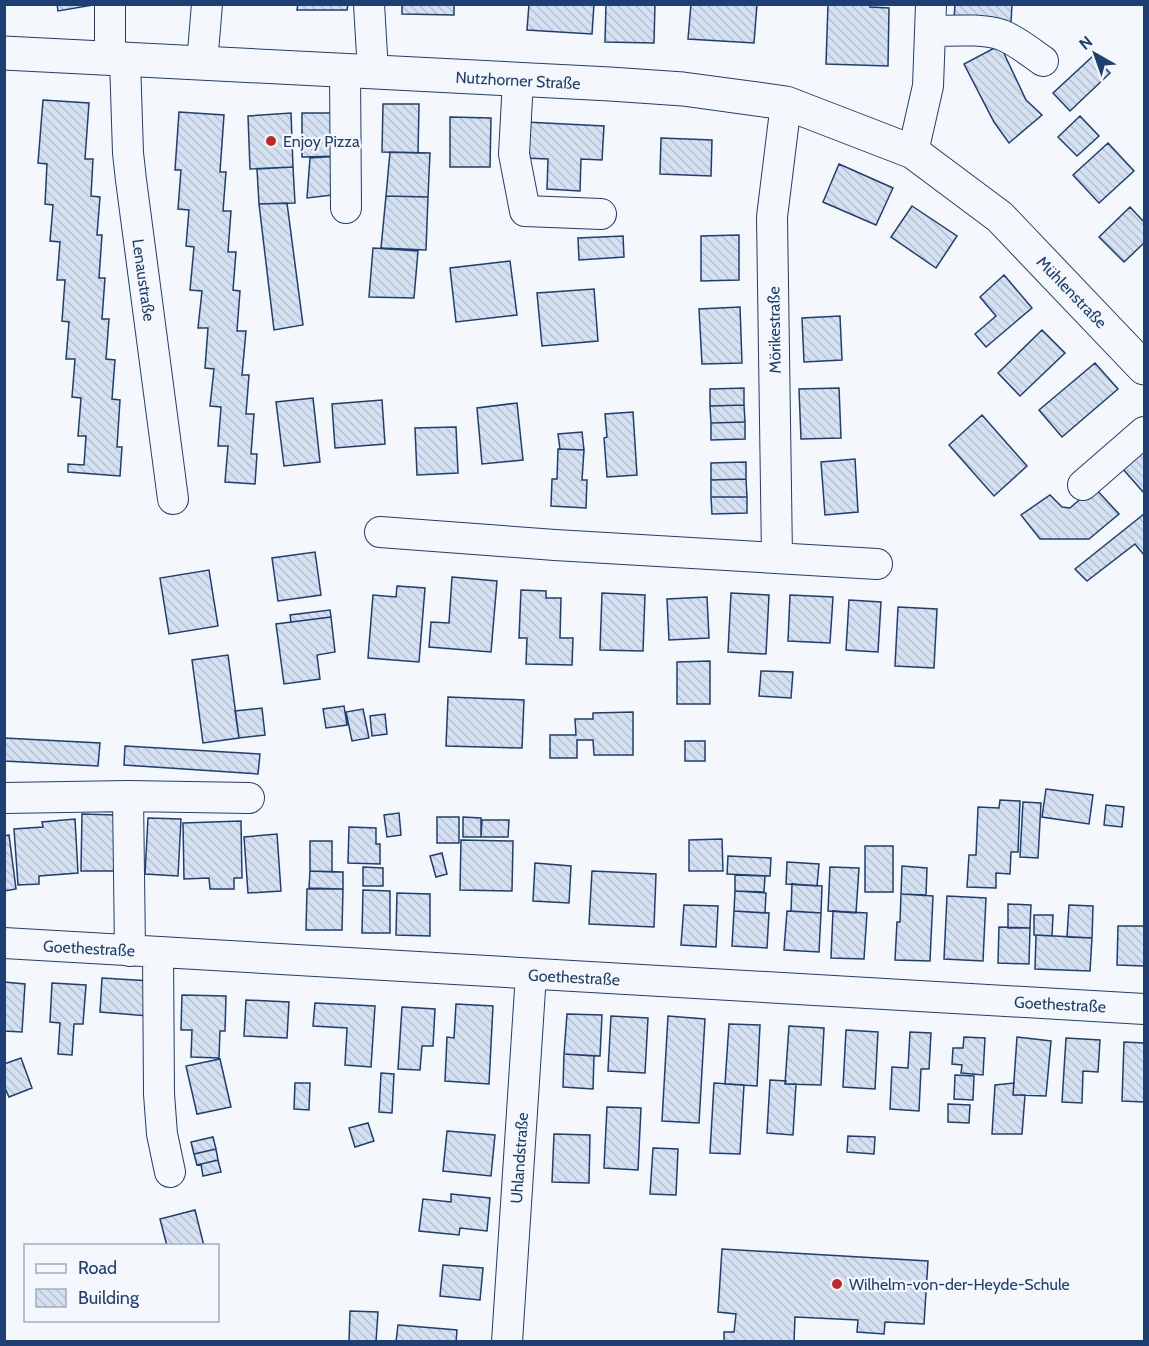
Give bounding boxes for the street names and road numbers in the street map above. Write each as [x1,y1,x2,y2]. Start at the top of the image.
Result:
street label: Nutzhorner Straße [455,68,581,93]
street label: Lenaustraße [128,238,159,323]
street label: Mühlenstraße [1033,252,1111,332]
street label: Mörikestraße [764,286,785,374]
street label: Goethestraße [43,937,135,960]
street label: Goethestraße [528,966,620,989]
street label: Goethestraße [1014,993,1106,1016]
street label: Uhlandstraße [507,1112,532,1204]

